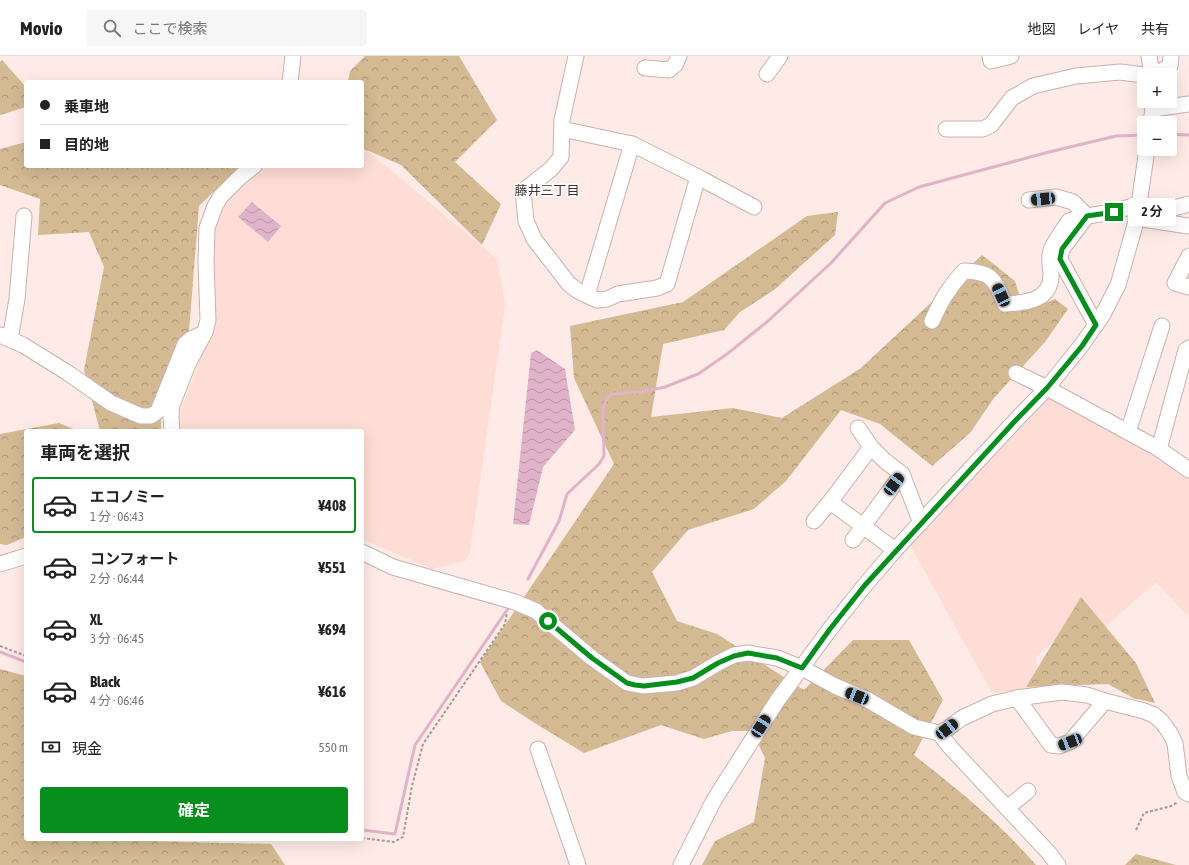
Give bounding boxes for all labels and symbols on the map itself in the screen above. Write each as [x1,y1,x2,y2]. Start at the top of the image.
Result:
district label: 藤井三丁目 [514,183,580,198]
car [1030,192,1056,206]
callout: 2 分 [1128,198,1176,226]
route end [1105,203,1123,221]
car [990,282,1012,308]
car [882,471,906,497]
route start [539,612,557,630]
car [844,686,870,706]
car [749,713,773,739]
car [934,717,960,741]
car [1057,732,1083,752]

